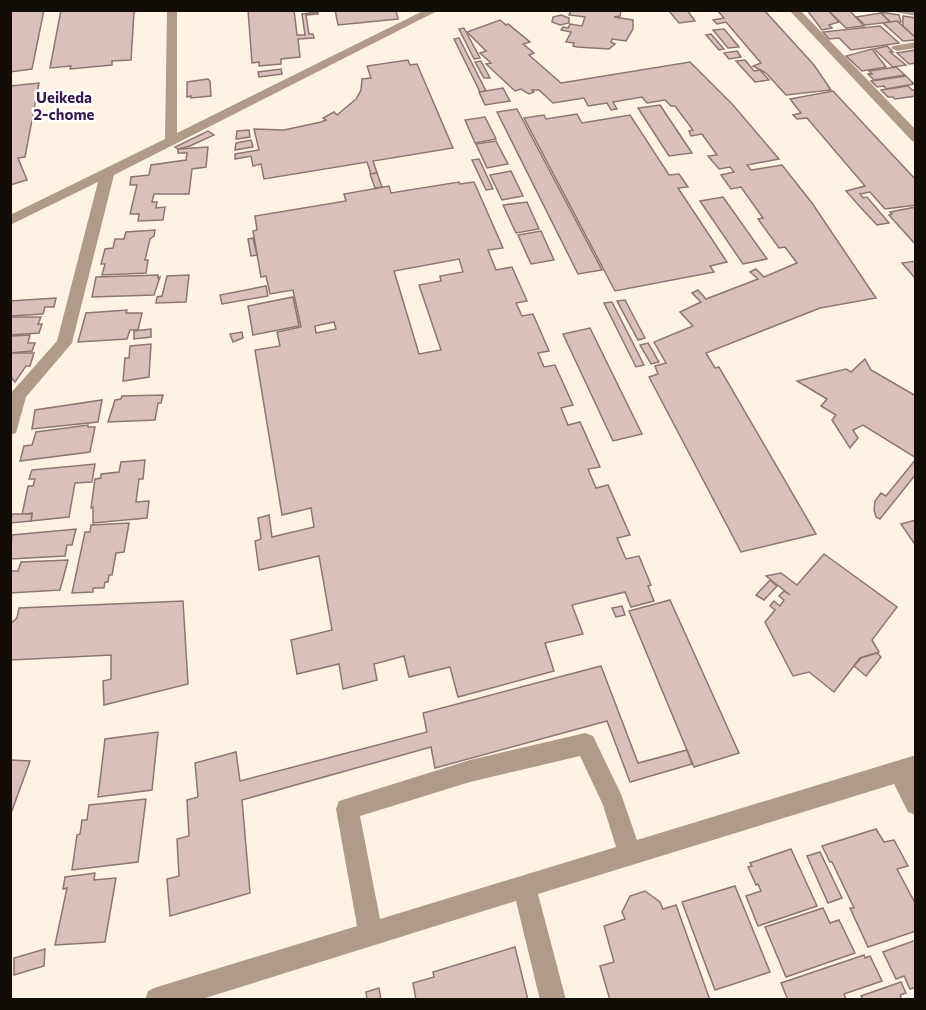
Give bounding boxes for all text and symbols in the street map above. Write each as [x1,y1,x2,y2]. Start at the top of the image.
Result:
district label: Ueikeda 2-chome [34,88,95,123]

